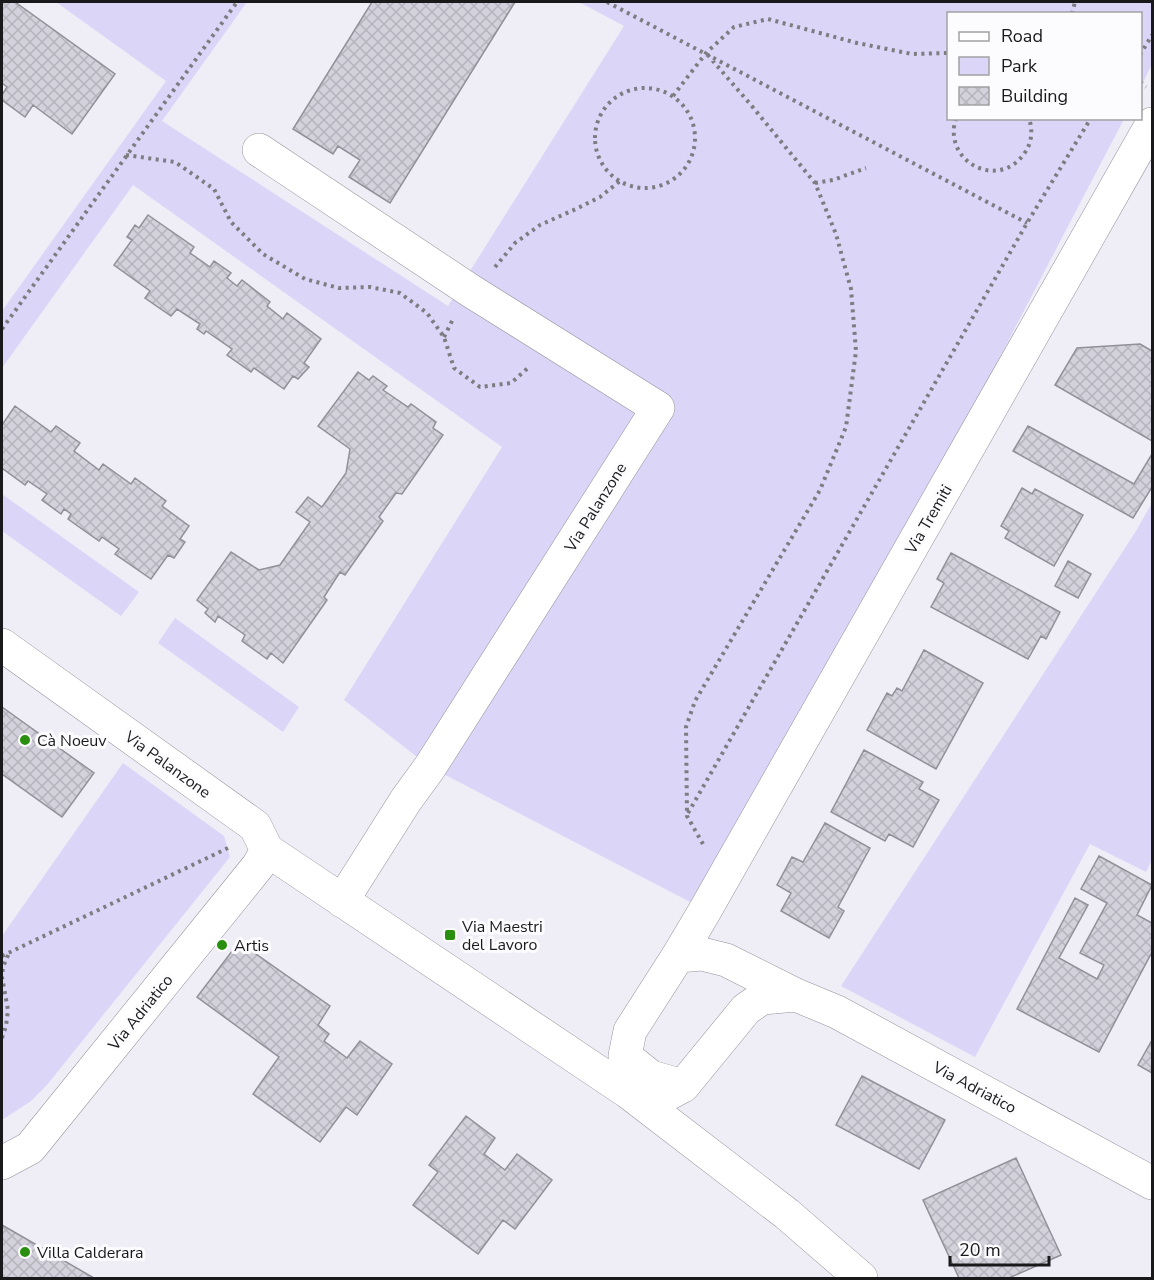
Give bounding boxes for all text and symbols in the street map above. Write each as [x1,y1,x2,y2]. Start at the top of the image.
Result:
legend [947,12,1142,120]
text: Road [1001,24,1043,48]
text: Park [1001,54,1038,78]
text: Building [1001,84,1068,108]
street label: Via Palanzone [559,459,632,557]
street label: Via Tremiti [900,481,958,559]
street label: Via Palanzone [119,725,215,804]
place label: Cà Noeuv [37,730,107,752]
marker: Cà Noeuv [18,733,32,747]
place label: Via Maestri del Lavoro [461,916,543,956]
marker: Via Maestri del Lavoro [443,928,457,942]
place label: Artis [234,935,269,957]
marker: Artis [215,938,229,952]
street label: Via Adriatico [103,970,178,1056]
street label: Via Adriatico [928,1056,1020,1119]
scale bar [950,1229,1049,1267]
text: 20 m [959,1238,1001,1262]
place label: Villa Calderara [36,1242,144,1264]
marker: Villa Calderara [18,1245,32,1259]

